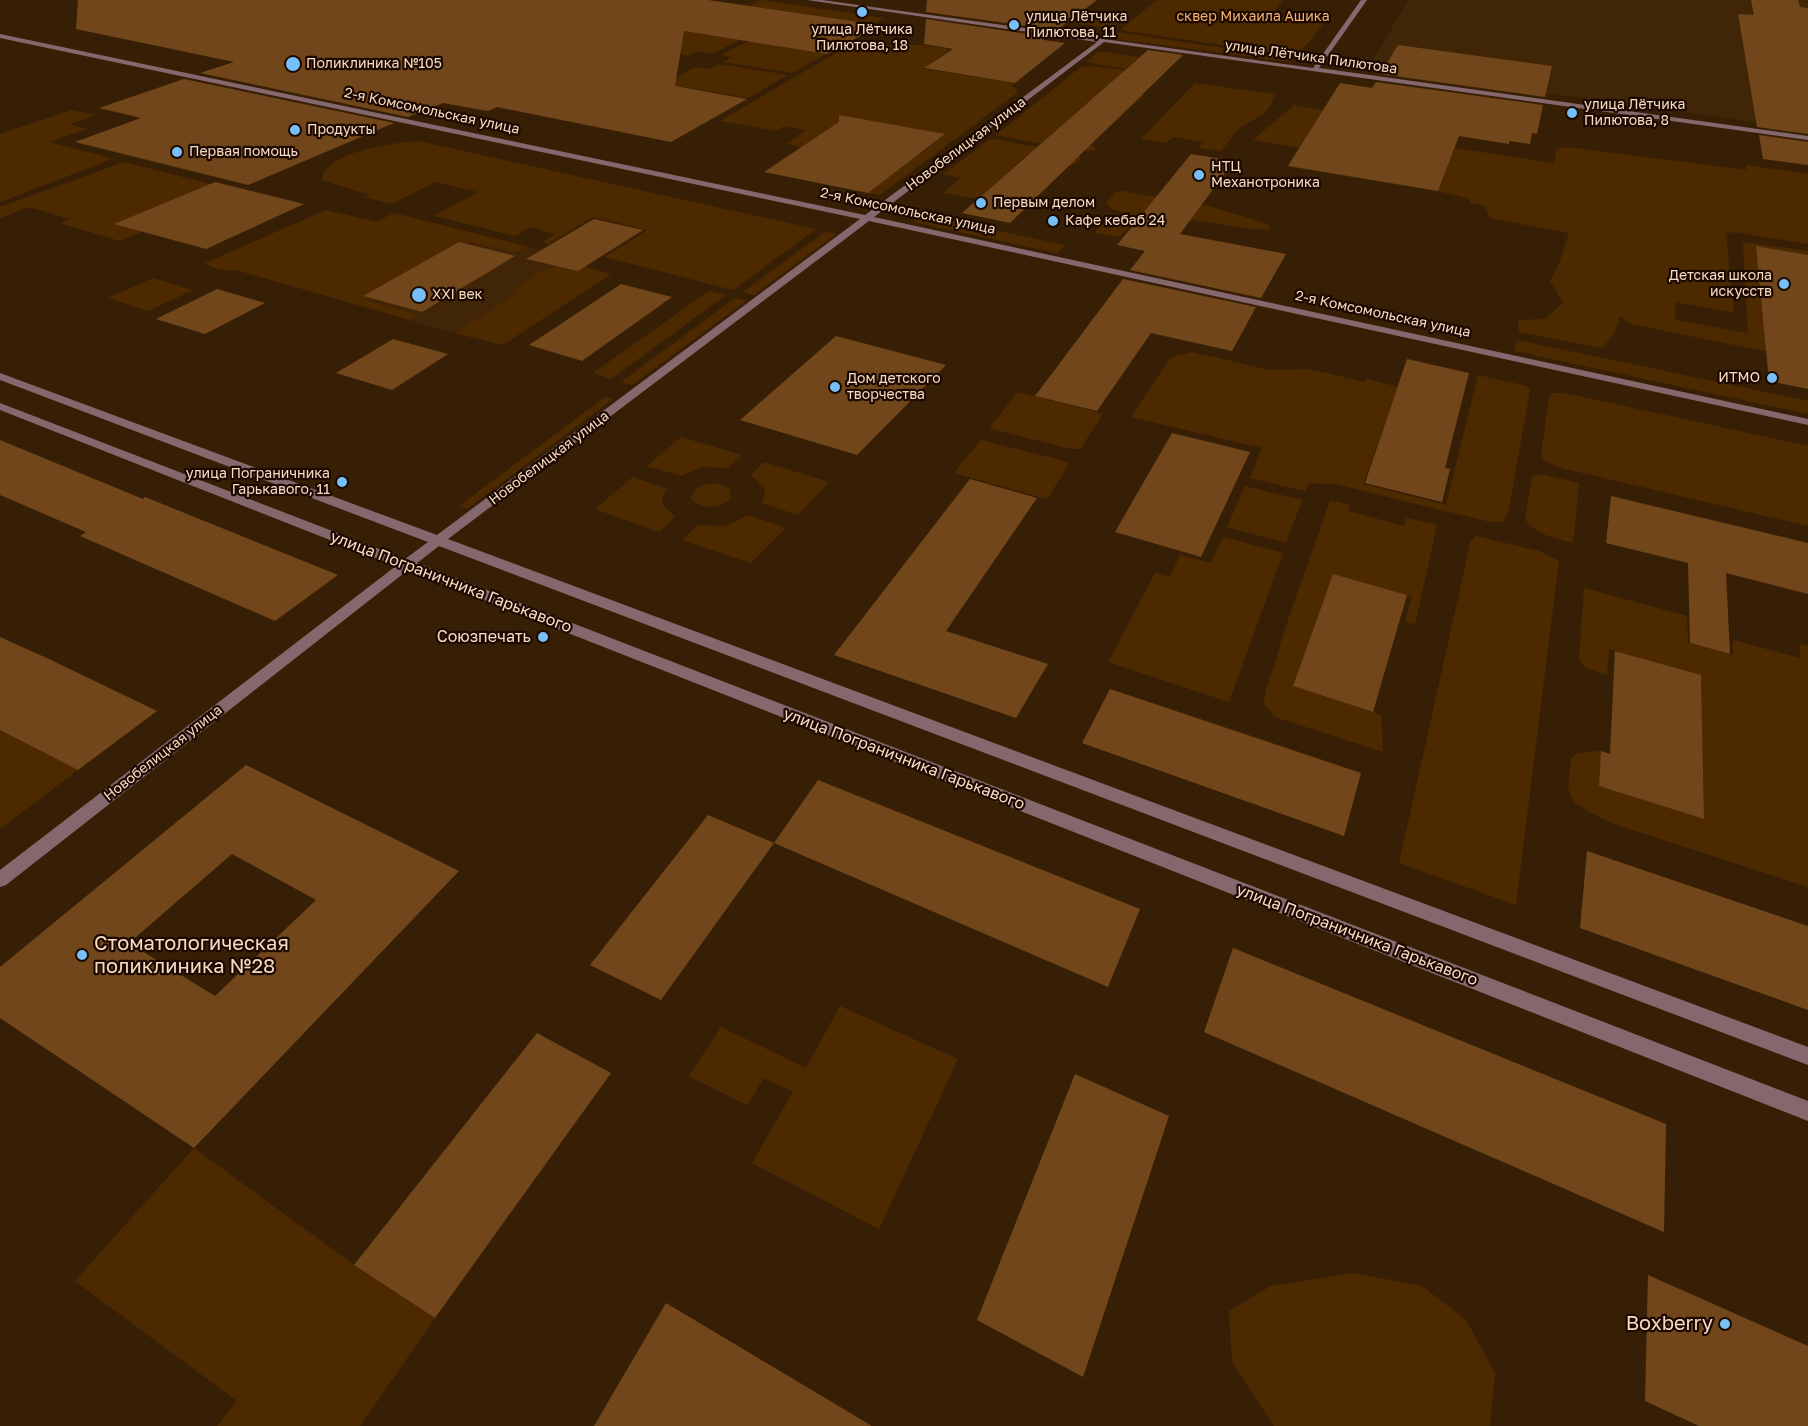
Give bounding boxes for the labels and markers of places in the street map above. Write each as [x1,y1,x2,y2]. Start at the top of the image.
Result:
marker: улица Лётчика Пилютова, 18 [855,5,869,19]
place label: улица Лётчика Пилютова, 11 [1026,9,1127,42]
marker: улица Лётчика Пилютова, 11 [1007,18,1021,32]
place label: улица Лётчика Пилютова, 18 [811,22,913,54]
marker: Поликлиника №105 [284,55,302,73]
place label: Поликлиника №105 [306,56,442,72]
place label: улица Лётчика Пилютова, 8 [1584,97,1685,130]
marker: улица Лётчика Пилютова, 8 [1565,106,1579,120]
place label: Продукты [307,122,376,138]
marker: Продукты [288,123,302,137]
place label: Первая помощь [189,144,298,160]
marker: Первая помощь [170,145,184,159]
place label: НТЦ Механотроника [1211,159,1320,192]
marker: НТЦ Механотроника [1192,168,1206,182]
place label: Первым делом [993,195,1095,211]
marker: Первым делом [974,196,988,210]
place label: Кафе кебаб 24 [1065,213,1165,229]
marker: Кафе кебаб 24 [1046,214,1060,228]
place label: Детская школа искусств [1669,268,1772,300]
marker: Детская школа искусств [1777,277,1791,291]
marker: XXI век [410,286,428,304]
place label: XXI век [432,287,483,303]
place label: ИТМО [1718,370,1760,386]
place label: Дом детского творчества [847,371,941,404]
marker: ИТМО [1765,371,1779,385]
marker: Дом детского творчества [828,380,842,394]
place label: улица Пограничника Гарькавого, 11 [186,466,330,498]
marker: улица Пограничника Гарькавого, 11 [335,475,349,489]
place label: Союзпечать [437,627,531,647]
marker: Союзпечать [536,630,550,644]
place label: Стоматологическая поликлиника №28 [94,932,289,979]
marker: Стоматологическая поликлиника №28 [75,948,89,962]
place label: Boxberry [1626,1312,1713,1336]
marker: Boxberry [1718,1317,1732,1331]

